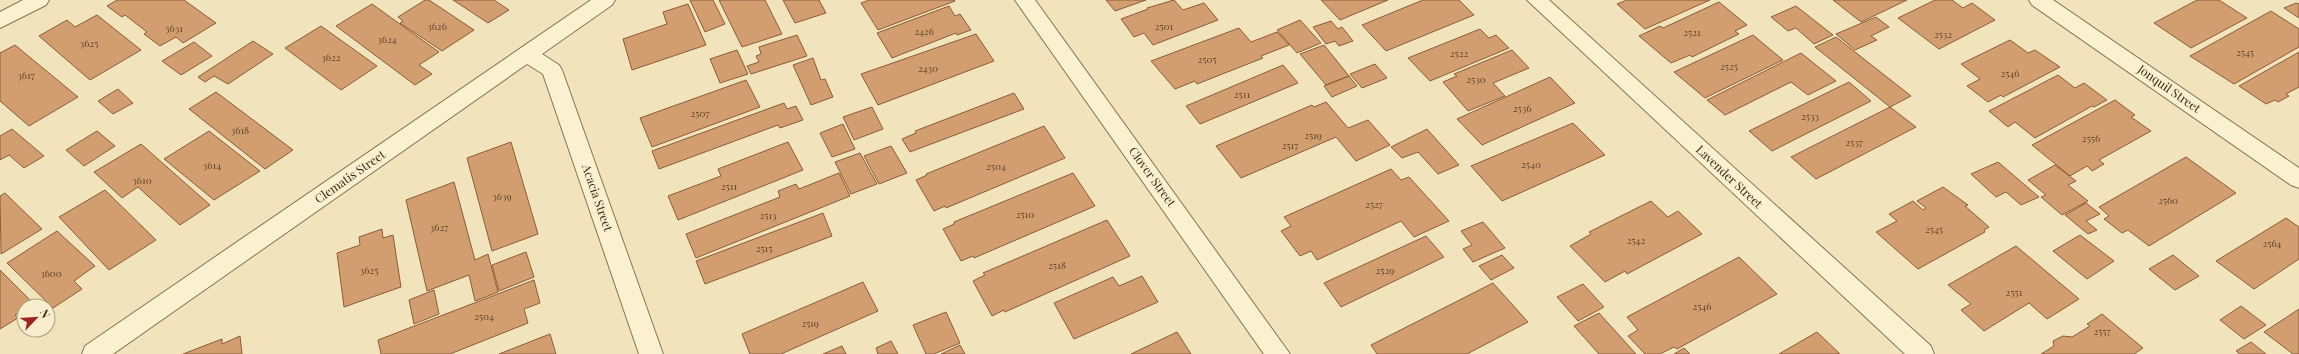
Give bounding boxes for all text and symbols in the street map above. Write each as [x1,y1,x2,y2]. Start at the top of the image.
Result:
house number: 3626 [427,19,447,33]
house number: 2501 [1155,19,1174,33]
house number: 3631 [165,21,183,35]
house number: 2426 [914,24,934,38]
house number: 2521 [1683,25,1701,39]
house number: 2532 [1934,27,1952,41]
house number: 3624 [377,32,397,46]
house number: 3625 [80,36,98,50]
house number: 2545 [2236,45,2254,59]
house number: 2522 [1450,46,1468,60]
house number: 3622 [321,50,341,64]
house number: 2505 [1197,52,1217,66]
house number: 2525 [1720,59,1738,73]
street label: Jonquil Street [2134,60,2205,116]
house number: 2430 [918,61,938,75]
house number: 2546 [2000,66,2020,80]
house number: 3617 [17,68,35,82]
house number: 2530 [1466,72,1486,86]
house number: 2511 [1234,87,1250,101]
house number: 2536 [1513,101,1531,115]
house number: 2507 [691,106,710,120]
house number: 2533 [1801,109,1819,123]
house number: 3618 [231,123,249,137]
house number: 2519 [1304,128,1322,142]
house number: 2556 [2082,131,2100,145]
house number: 2537 [1845,135,1863,149]
house number: 2517 [1282,138,1298,152]
street label: Lavender Street [1693,141,1767,212]
street label: Clover Street [1126,143,1180,210]
street label: Clematis Street [311,146,388,206]
house number: 2540 [1521,157,1541,171]
house number: 3614 [203,158,221,172]
house number: 2504 [986,159,1006,173]
street label: Acacia Street [579,161,617,234]
house number: 3610 [132,173,152,187]
house number: 2511 [721,179,737,193]
house number: 3639 [492,189,512,203]
house number: 2560 [2158,193,2178,207]
house number: 2527 [1365,197,1383,211]
house number: 2510 [1016,207,1034,221]
house number: 2513 [760,208,777,222]
house number: 3627 [430,220,448,234]
house number: 2545 [1925,222,1943,236]
house number: 2542 [1627,233,1646,247]
house number: 2564 [2262,236,2282,250]
house number: 2515 [756,241,772,255]
house number: 2518 [1048,258,1066,272]
house number: 3625 [360,263,378,277]
house number: 2529 [1376,263,1394,277]
house number: 3600 [40,266,62,280]
house number: 2551 [2006,285,2023,299]
north arrow [16,298,56,338]
house number: 2546 [1692,299,1712,313]
text: N [37,307,54,320]
house number: 2504 [474,309,494,323]
house number: 2519 [801,316,819,330]
house number: 2557 [2093,324,2111,338]

